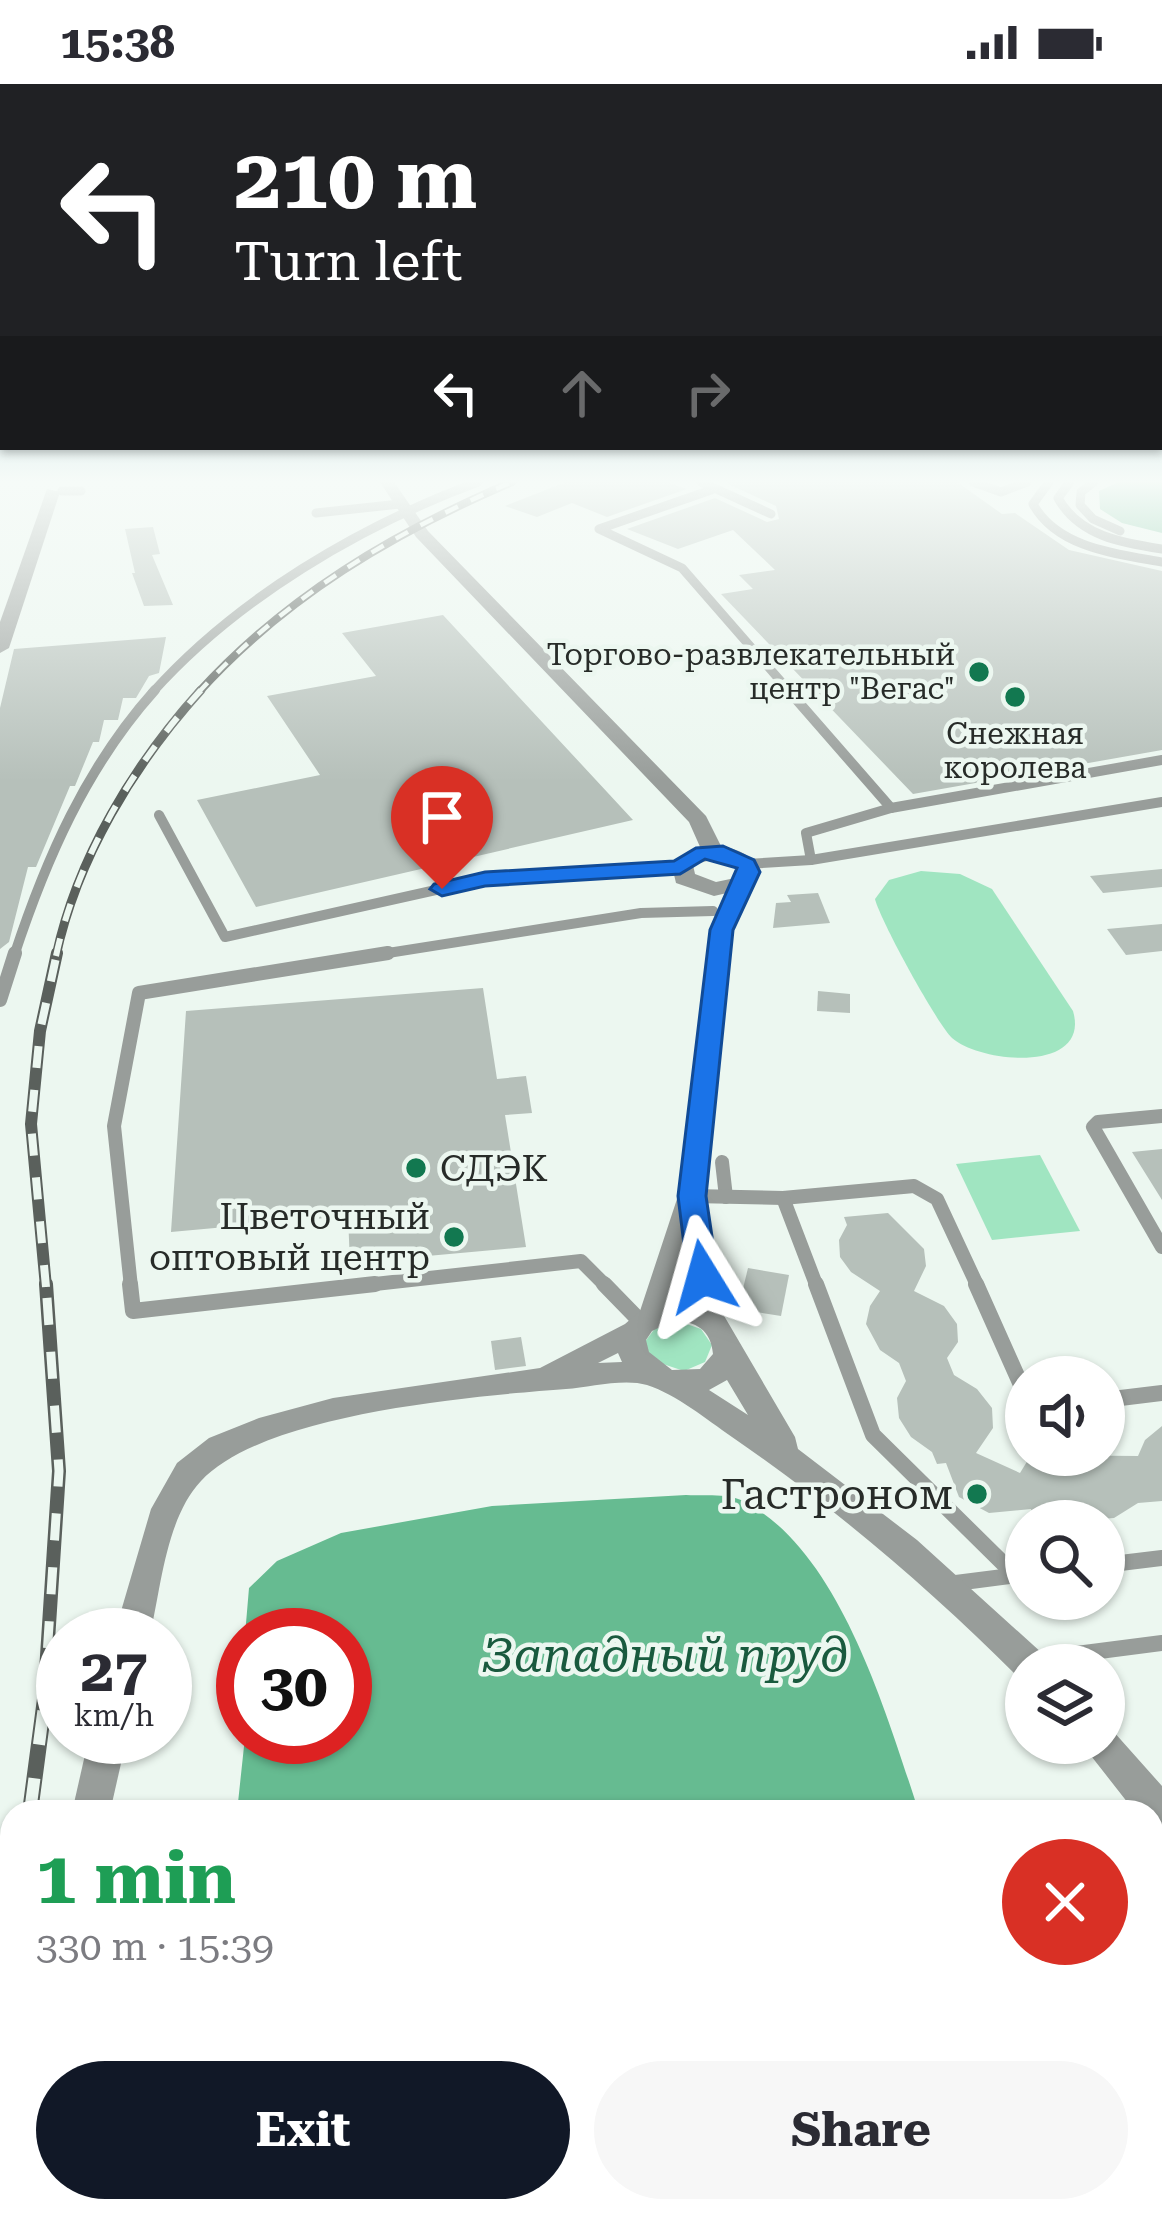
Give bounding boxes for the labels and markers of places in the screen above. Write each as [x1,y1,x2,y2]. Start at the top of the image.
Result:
place label: Торгово-развлекательный центр "Вегас" [546,637,955,706]
marker: Торгово-развлекательный центр "Вегас" [966,659,992,685]
marker: Снежная королева [1002,684,1028,710]
place label: Снежная королева [943,716,1087,785]
pin [391,766,493,889]
place label: СДЭК [440,1148,548,1190]
marker: СДЭК [403,1155,429,1181]
place label: Цветочный оптовый центр [149,1196,430,1279]
marker: Цветочный оптовый центр [441,1224,467,1250]
place label: Гастроном [721,1470,953,1519]
marker: Гастроном [964,1481,990,1507]

